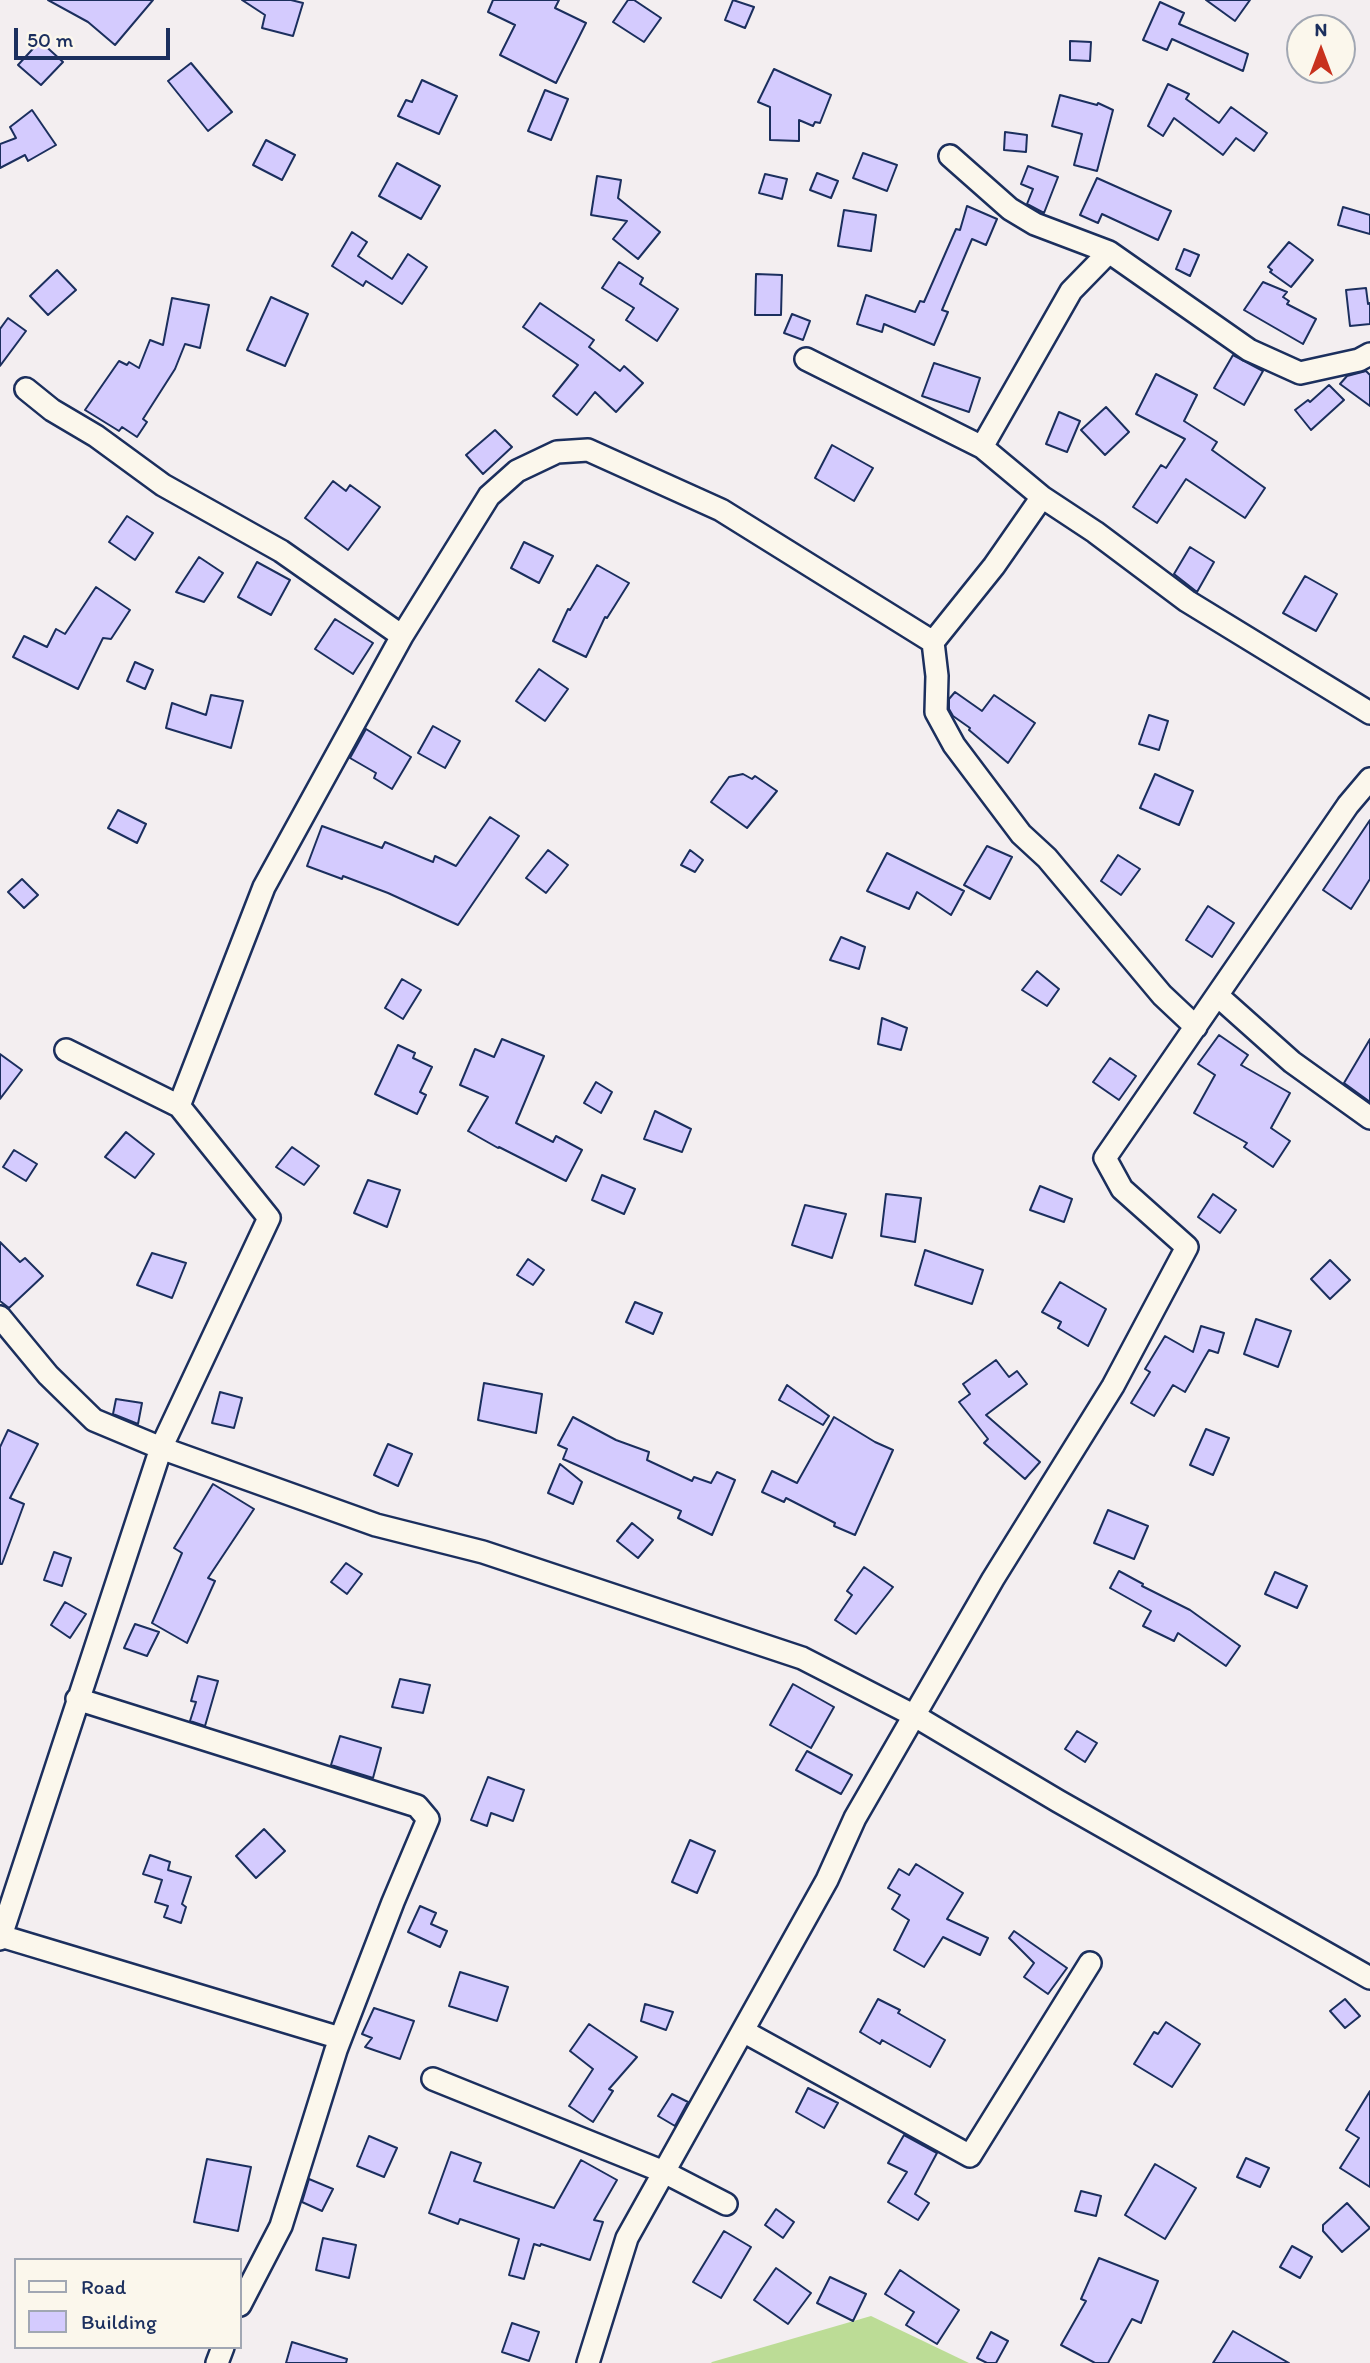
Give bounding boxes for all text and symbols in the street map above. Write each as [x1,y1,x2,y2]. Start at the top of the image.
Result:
scale bar [18,14,173,58]
north arrow [1286,14,1356,84]
text: N [1315,18,1327,41]
text: 50 m [27,27,73,52]
legend [14,2258,242,2349]
text: Road [81,2274,126,2299]
text: Building [81,2309,157,2334]

